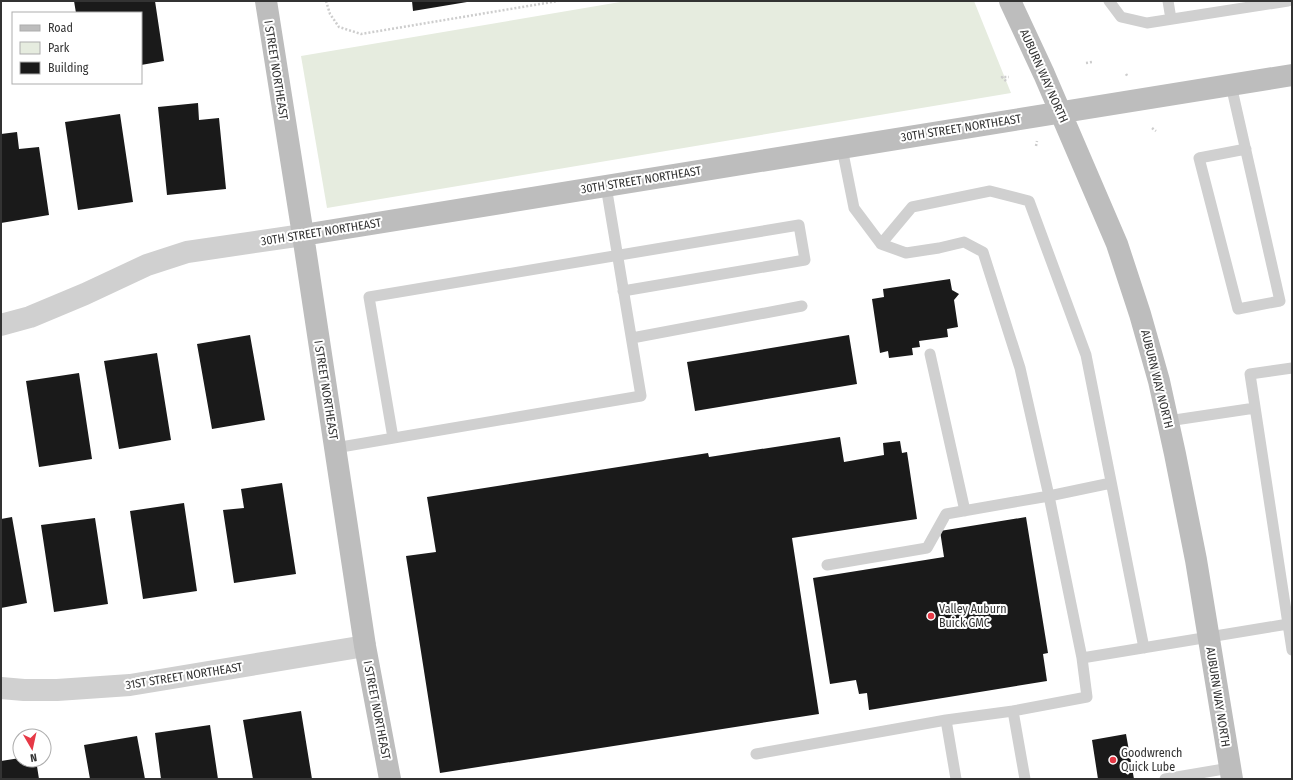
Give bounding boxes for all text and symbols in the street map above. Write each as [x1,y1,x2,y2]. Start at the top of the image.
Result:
legend [12,12,142,84]
street label: I STREET NORTHEAST [261,19,291,121]
text: Road [48,21,73,35]
street label: AUBURN WAY NORTH [1017,27,1071,125]
text: Park [48,41,70,55]
text: Building [48,61,89,75]
street label: 30TH STREET NORTHEAST [900,112,1023,144]
street label: 30TH STREET NORTHEAST [580,164,703,196]
street label: 30TH STREET NORTHEAST [260,216,383,248]
street label: AUBURN WAY NORTH [1138,328,1176,430]
street label: I STREET NORTHEAST [311,339,341,441]
place label: Valley Auburn Buick GMC [939,602,1006,630]
marker: Valley Auburn Buick GMC [926,611,936,621]
street label: AUBURN WAY NORTH [1203,646,1233,748]
street label: I STREET NORTHEAST [361,659,394,761]
street label: 31ST STREET NORTHEAST [124,660,244,692]
north arrow [12,728,52,768]
place label: Goodwrench Quick Lube [1121,746,1182,774]
text: N [29,750,38,764]
marker: Goodwrench Quick Lube [1108,755,1118,765]

